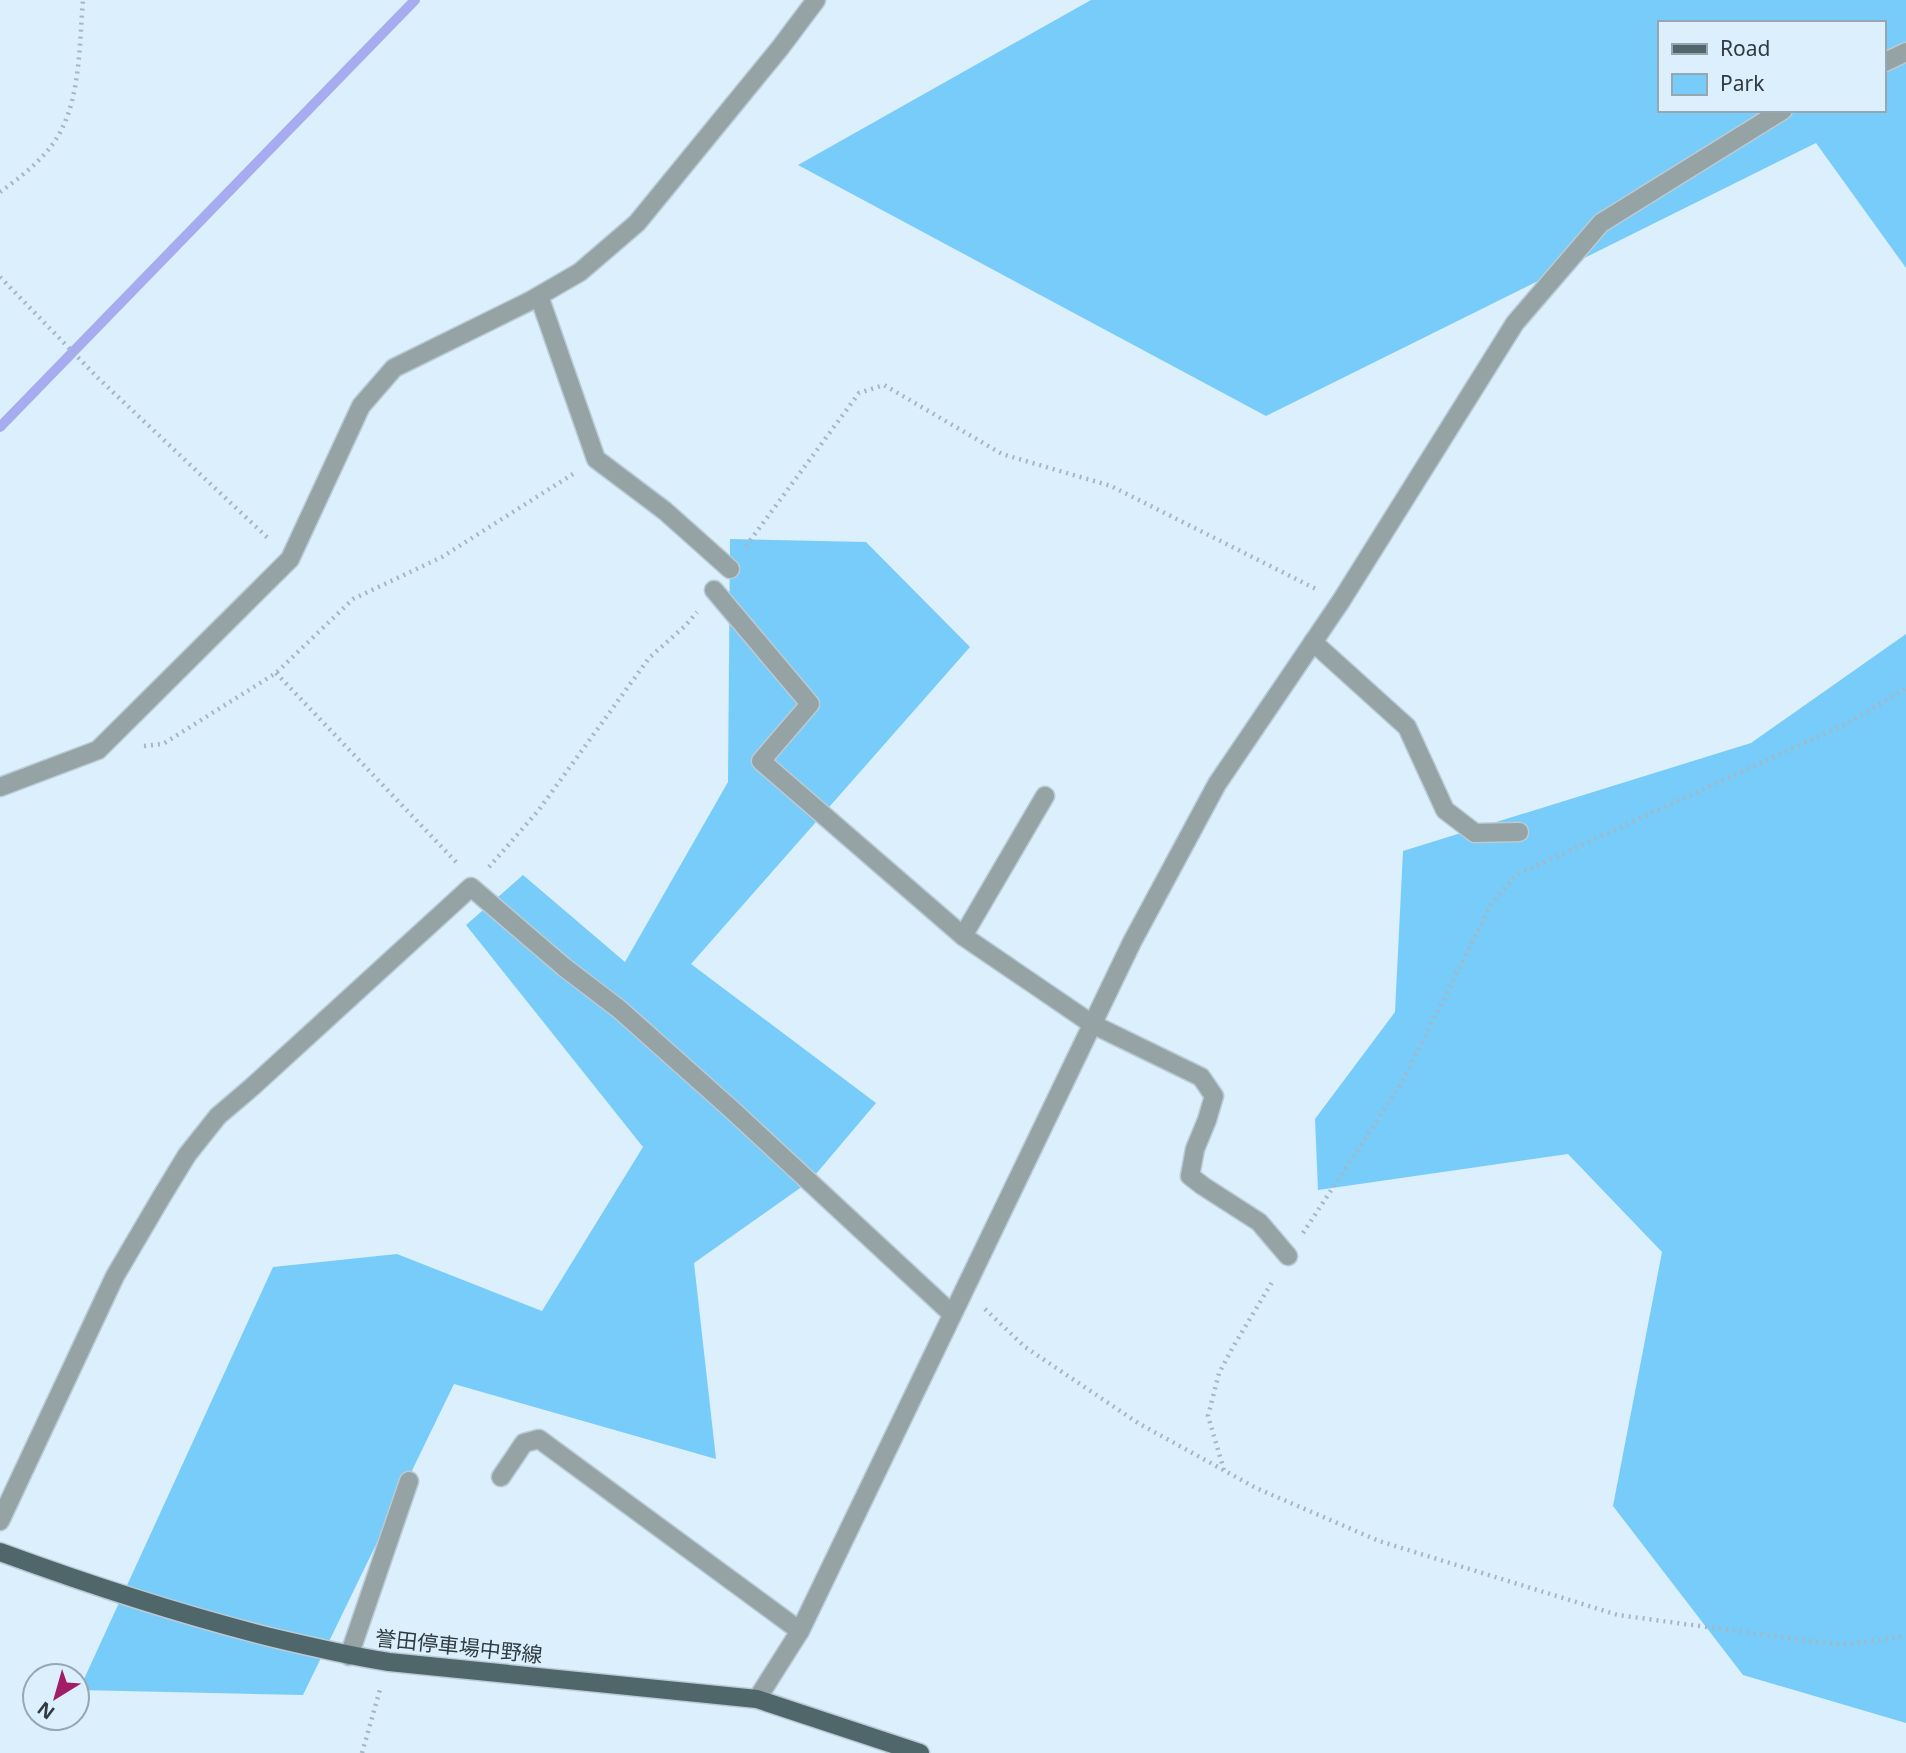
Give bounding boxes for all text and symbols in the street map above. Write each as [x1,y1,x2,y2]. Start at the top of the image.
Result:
legend [1658,21,1885,112]
text: Road [1720,34,1770,62]
text: Park [1720,69,1765,97]
street label: 誉田停車場中野線 [374,1623,544,1669]
north arrow [21,1662,91,1732]
text: N [32,1696,60,1726]

